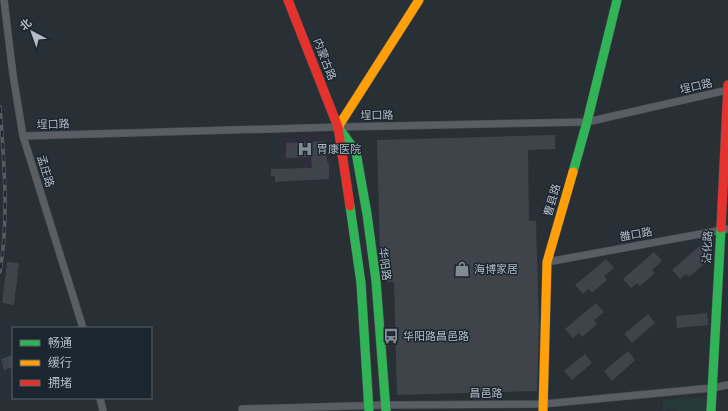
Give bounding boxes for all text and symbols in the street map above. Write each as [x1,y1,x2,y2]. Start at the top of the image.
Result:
north arrow [12,12,52,52]
text: 北 [17,16,34,33]
street label: 内蒙古路 [311,36,339,82]
street label: 埕口路 [678,75,714,97]
street label: 埕口路 [360,108,394,122]
street label: 埕口路 [36,116,70,132]
hospital icon: 胃康医院 [296,140,314,158]
place label: 胃康医院 [317,142,361,156]
street label: 孟庄路 [34,153,58,189]
street label: 曹县路 [541,182,563,218]
street label: 雒口路 [619,224,653,244]
street label: 沾化路 [699,230,715,264]
street label: 华阳路 [376,247,394,281]
shop icon: 海博家居 [453,260,471,278]
place label: 海博家居 [474,262,518,276]
legend [12,327,152,399]
bus stop icon: 华阳路昌邑路 [382,327,400,345]
place label: 华阳路昌邑路 [403,329,469,343]
text: 畅通 [48,335,72,350]
text: 缓行 [48,355,72,370]
text: 拥堵 [48,375,72,390]
street label: 昌邑路 [470,386,503,400]

